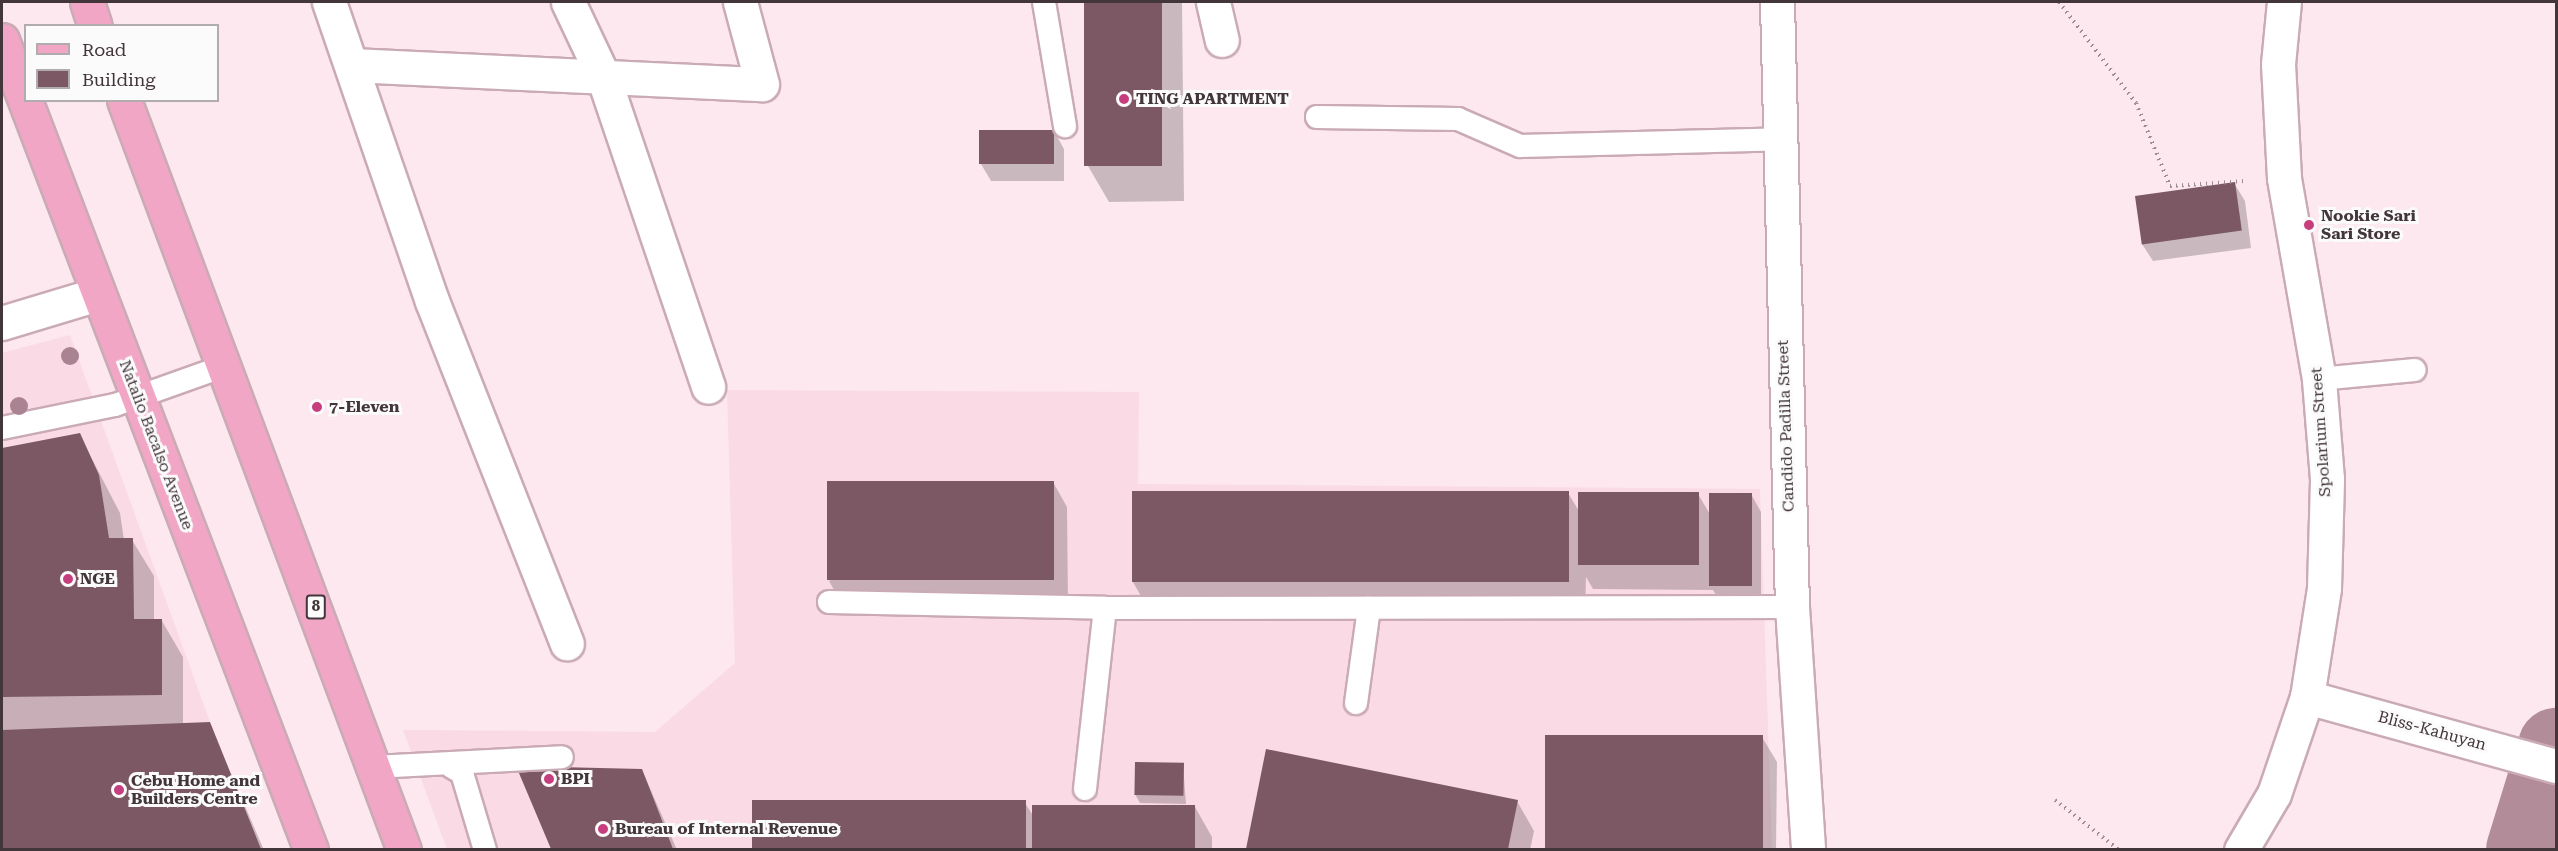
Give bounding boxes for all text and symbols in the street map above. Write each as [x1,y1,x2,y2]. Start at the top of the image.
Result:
legend [24,24,219,102]
text: Road [82,39,126,60]
text: Building [82,69,156,90]
place label: TING APARTMENT [1136,89,1289,109]
marker: TING APARTMENT [1117,92,1131,106]
place label: Nookie Sari Sari Store [2321,206,2416,244]
marker: Nookie Sari Sari Store [2302,218,2316,232]
street label: Candido Padilla Street [1773,340,1799,512]
street label: Natalio Bacalso Avenue [115,358,197,532]
street label: Spolarium Street [2307,366,2335,498]
place label: 7-Eleven [329,397,399,417]
marker: 7-Eleven [310,400,324,414]
place label: NGE [80,569,115,589]
marker: NGE [61,572,75,586]
road number: 8 [306,595,326,619]
street label: Bliss-Kahuyan [2376,707,2488,755]
place label: BPI [561,769,590,789]
place label: Cebu Home and Builders Centre [131,771,260,809]
marker: BPI [542,772,556,786]
marker: Cebu Home and Builders Centre [112,783,126,797]
place label: Bureau of Internal Revenue [615,819,838,839]
marker: Bureau of Internal Revenue [596,822,610,836]

